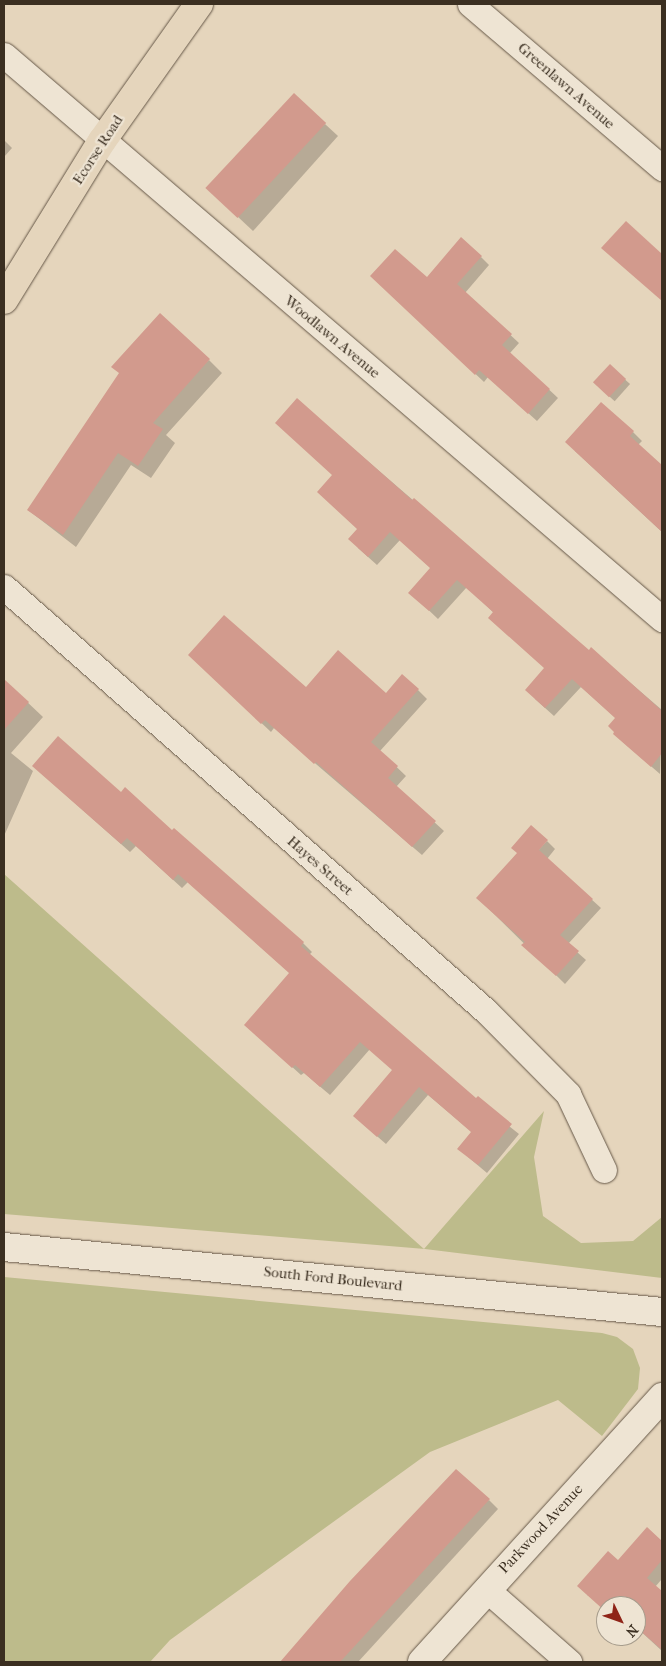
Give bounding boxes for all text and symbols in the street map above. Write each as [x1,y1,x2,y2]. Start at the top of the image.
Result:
street label: Greenlawn Avenue [514,39,618,133]
street label: Ecorse Road [69,112,127,188]
street label: Woodlawn Avenue [280,292,384,382]
street label: Hayes Street [283,832,357,900]
street label: South Ford Boulevard [263,1263,403,1295]
street label: Parkwood Avenue [495,1481,587,1577]
north arrow [596,1596,646,1646]
text: N [622,1621,642,1640]

